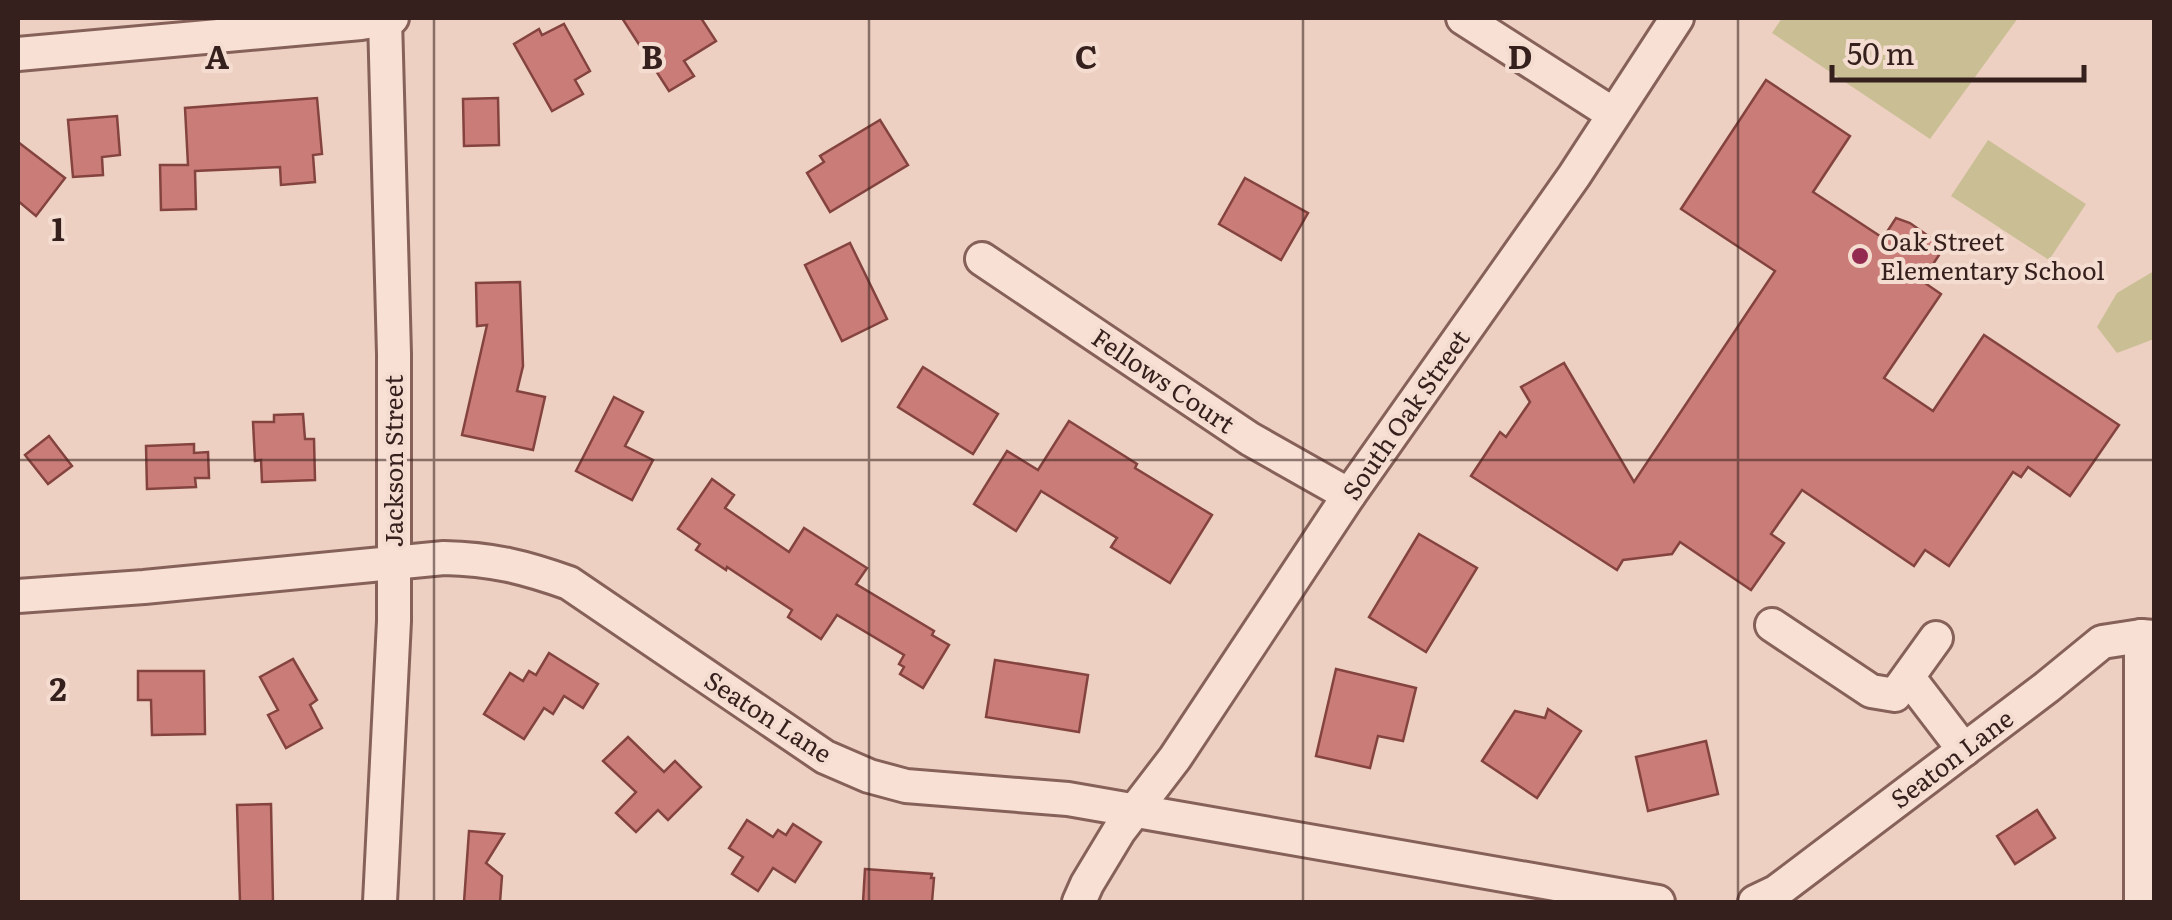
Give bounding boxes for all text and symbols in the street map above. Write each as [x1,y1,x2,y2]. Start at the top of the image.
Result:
scale bar [1832,20,2084,82]
text: 50 m [1847,30,1915,74]
text: A [205,31,229,79]
text: B [641,31,663,79]
text: C [1075,31,1097,79]
text: D [1508,31,1532,79]
text: 1 [51,203,65,251]
place label: Oak Street Elementary School [1880,222,2105,288]
marker: Oak Street Elementary School [1849,245,1871,267]
street label: Fellows Court [1085,318,1243,441]
street label: South Oak Street [1332,321,1477,507]
street label: Jackson Street [374,375,411,547]
street label: Seaton Lane [698,661,840,771]
text: 2 [49,663,67,711]
street label: Seaton Lane [1882,699,2020,816]

